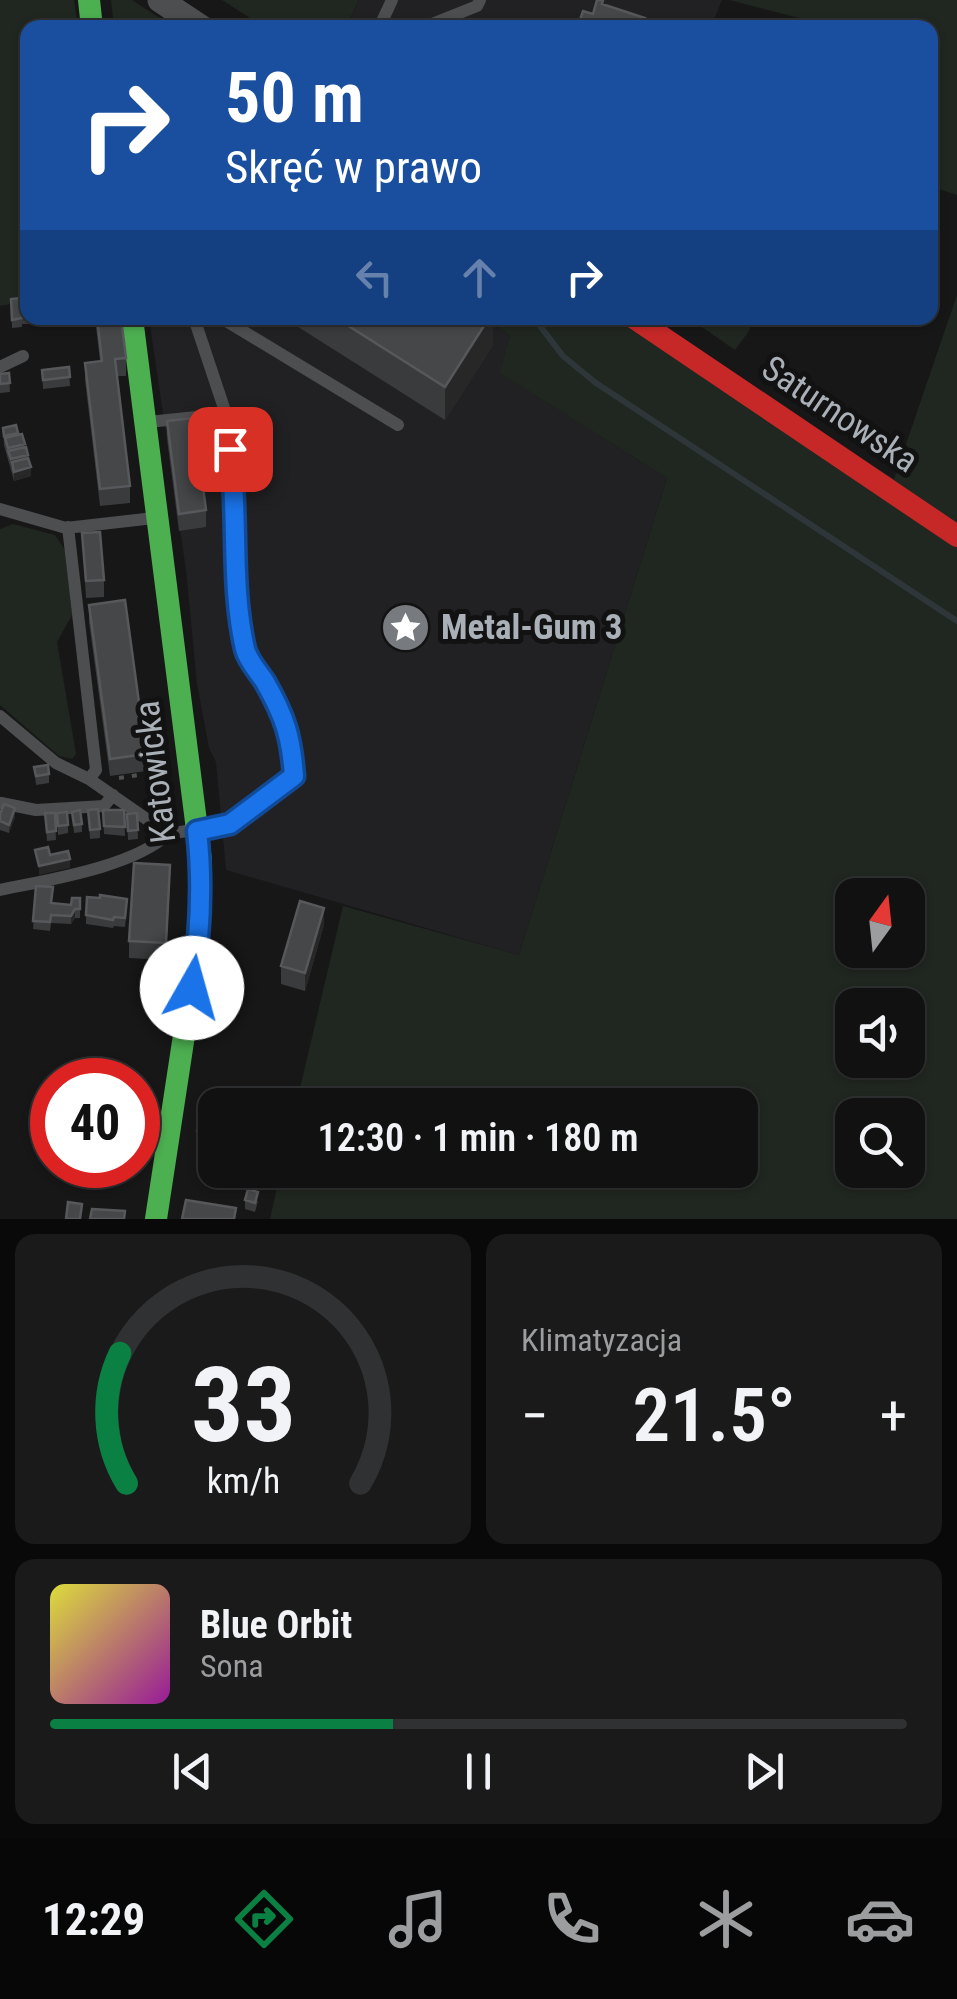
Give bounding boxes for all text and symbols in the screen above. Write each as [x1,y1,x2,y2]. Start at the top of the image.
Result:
text: 50 m [225,57,364,139]
icon: right [60,60,190,190]
text: Skręć w prawo [225,141,482,194]
icon: left [347,250,402,305]
icon: ahead [452,250,507,305]
icon: right [557,250,612,305]
street label: Saturnowska [754,347,925,481]
pin [188,407,273,492]
icon: arrive [203,422,258,477]
place icon: Metal-Gum 3 [380,601,432,653]
place label: Metal-Gum 3 [441,607,622,648]
street label: Katowicka [126,699,185,845]
north arrow [835,878,925,968]
map controls [835,878,925,1188]
position arrow [140,936,244,1040]
button: sound [835,988,925,1078]
speed limit sign: 40 [30,1058,160,1188]
button: search [835,1098,925,1188]
text: 12:30 · 1 min · 180 m [318,1116,638,1160]
text: Klimatyzacja [521,1321,682,1359]
text: 33 [190,1345,296,1466]
text: 21.5° [632,1371,796,1459]
text: − [521,1384,549,1448]
text: + [880,1384,907,1448]
text: km/h [206,1460,280,1502]
text: Blue Orbit [200,1603,352,1647]
text: Sona [200,1647,263,1685]
icon: previous [165,1744,220,1799]
icon: pause [451,1744,506,1799]
icon: next [737,1744,792,1799]
icon: directions [229,1884,299,1954]
icon: music [383,1884,453,1954]
icon: phone [537,1884,607,1954]
icon: climate [691,1884,761,1954]
icon: car [845,1884,915,1954]
text: 12:29 [42,1893,145,1946]

